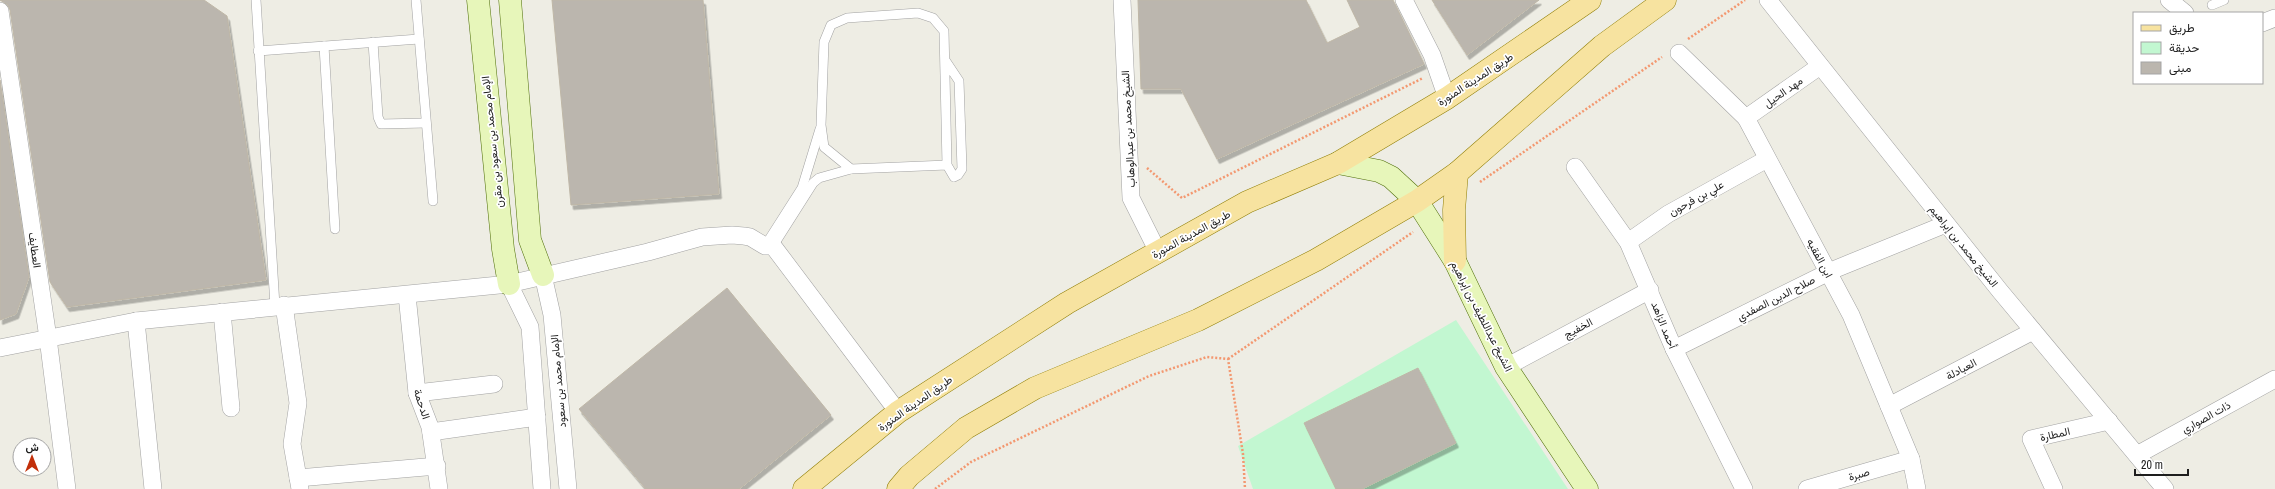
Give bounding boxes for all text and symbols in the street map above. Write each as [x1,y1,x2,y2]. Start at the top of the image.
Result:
legend [2133,12,2263,84]
text: طريق [2169,20,2195,36]
text: حديقة [2169,40,2199,56]
street label: طريق المدينة المنورة [1434,49,1516,109]
text: مبنى [2169,60,2191,76]
street label: الشيخ محمد بن عبدالوهاب [1118,70,1139,188]
street label: مهد الحيل [1761,73,1805,111]
street label: الإمام محمد بن سعود بن مقرن [478,75,507,209]
street label: علي بن فرحون [1666,177,1728,221]
street label: الشيخ محمد بن إبراهيم [1926,202,2001,291]
street label: طريق المدينة المنورة [1149,207,1233,261]
street label: العطايف [26,231,44,269]
street label: ابن الفقيه [1804,236,1836,280]
street label: الشيخ عبداللطيف بن إبراهيم [1447,258,1516,374]
street label: صلاح الدين الصفدي [1735,272,1819,326]
street label: أحمد الزاهد [1648,299,1680,351]
street label: الخفيج [1561,315,1595,342]
street label: الإمام محمد بن سعود [547,334,570,428]
street label: العبادلة [1943,355,1979,383]
street label: طريق المدينة المنورة [875,372,955,434]
street label: الدحمة [411,387,433,421]
street label: ذات الصواري [2179,398,2235,439]
street label: المطارة [2039,424,2071,444]
north arrow [12,437,52,477]
text: ش [25,440,39,454]
scale bar [2135,451,2188,477]
text: 20 m [2141,457,2163,473]
street label: صبرة [1847,464,1871,484]

